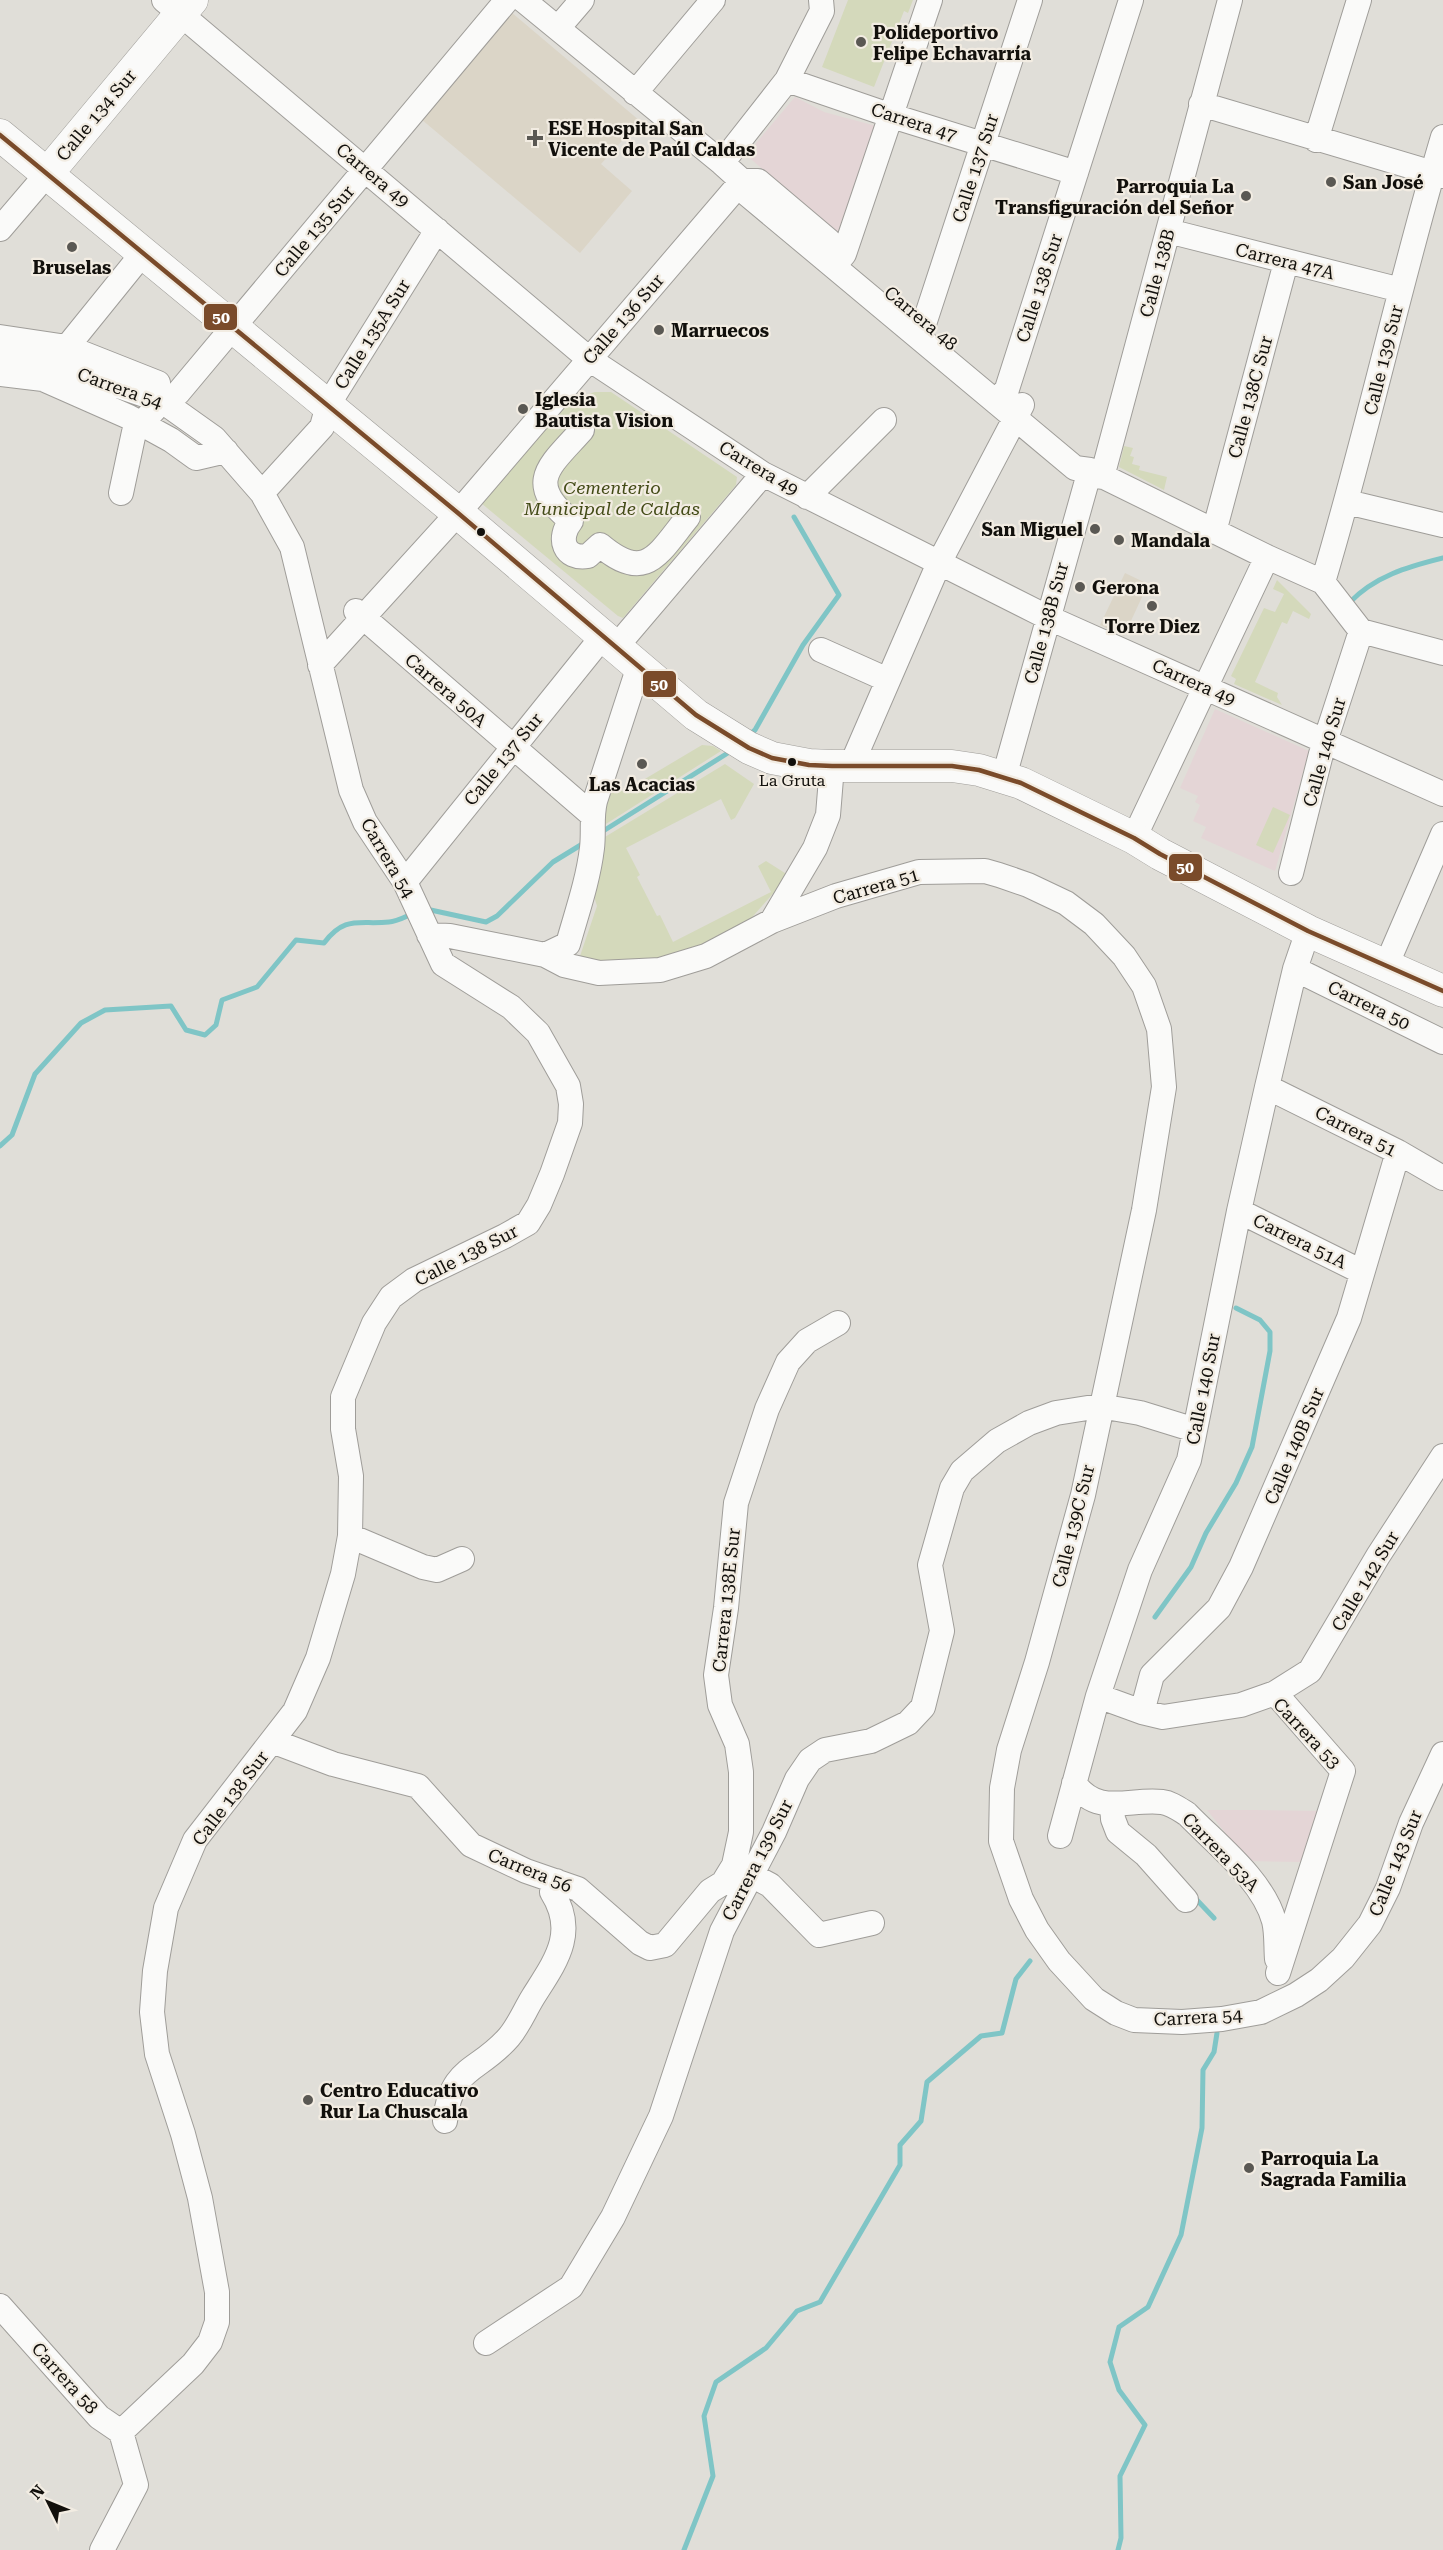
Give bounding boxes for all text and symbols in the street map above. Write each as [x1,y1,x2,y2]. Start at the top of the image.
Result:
place label: Polideportivo Felipe Echavarría [873,22,1031,64]
marker: Polideportivo Felipe Echavarría [854,35,868,49]
street label: Calle 134 Sur [52,65,140,165]
street label: Carrera 47 [869,98,959,146]
street label: Calle 137 Sur [948,111,1002,225]
place label: ESE Hospital San Vicente de Paúl Caldas [548,118,755,160]
marker: ESE Hospital San Vicente de Paúl Caldas [526,129,544,147]
street label: Carrera 49 [332,138,414,212]
place label: San José [1343,172,1424,193]
marker: San José [1324,175,1338,189]
place label: Parroquia La Transfiguración del Señor [995,176,1234,218]
street label: Calle 135 Sur [270,181,358,281]
marker: Parroquia La Transfiguración del Señor [1239,189,1253,203]
street label: Calle 138B [1135,227,1179,319]
street label: Calle 138 Sur [1012,231,1066,345]
street label: Carrera 47A [1233,239,1337,284]
marker: Bruselas [65,240,79,254]
place label: Bruselas [33,257,111,278]
street label: Calle 136 Sur [578,270,668,368]
street label: Calle 135A Sur [330,275,414,393]
street label: Carrera 48 [880,281,962,355]
line badge: 50 [203,303,238,331]
street label: Calle 139 Sur [1359,303,1407,417]
text: 50 [212,308,230,327]
place label: Marruecos [671,320,769,341]
marker: Marruecos [652,323,666,337]
street label: Calle 138C Sur [1224,334,1276,460]
street label: Carrera 54 [75,363,165,413]
place label: Iglesia Bautista Vision [535,389,673,431]
marker: Iglesia Bautista Vision [516,402,530,416]
street label: Carrera 49 [716,436,802,500]
park label: Cementerio Municipal de Caldas [523,477,700,519]
place label: San Miguel [981,519,1083,540]
marker: San Miguel [1088,522,1102,536]
unlabelled marker [475,526,487,538]
place label: Mandala [1131,530,1211,551]
marker: Mandala [1112,533,1126,547]
street label: Calle 138B Sur [1020,560,1072,686]
place label: Gerona [1092,577,1160,598]
marker: Gerona [1073,580,1087,594]
marker: Torre Diez [1145,599,1159,613]
place label: Torre Diez [1105,616,1199,637]
street label: Carrera 50A [401,649,491,731]
street label: Carrera 49 [1149,654,1239,710]
line badge: 50 [642,670,677,698]
text: 50 [650,675,668,694]
street label: Calle 140 Sur [1298,695,1350,809]
street label: Calle 137 Sur [459,709,547,809]
marker: La Gruta [786,756,798,768]
marker: Las Acacias [635,757,649,771]
place label: La Gruta [759,771,826,790]
place label: Las Acacias [589,774,695,795]
street label: Carrera 54 [357,814,419,902]
line badge: 50 [1168,853,1203,882]
text: 50 [1176,858,1194,877]
street label: Carrera 51 [830,864,922,908]
street label: Carrera 50 [1324,976,1414,1034]
street label: Carrera 51 [1312,1101,1400,1161]
street label: Carrera 51A [1250,1209,1351,1273]
street label: Calle 138 Sur [411,1220,521,1290]
street label: Calle 140 Sur [1182,1332,1224,1446]
street label: Calle 140B Sur [1260,1384,1328,1508]
street label: Calle 139C Sur [1048,1462,1098,1590]
street label: Carrera 138E Sur [708,1527,744,1673]
street label: Calle 142 Sur [1327,1527,1403,1635]
street label: Carrera 53 [1269,1693,1345,1773]
street label: Calle 138 Sur [188,1747,272,1849]
street label: Carrera 139 Sur [717,1796,797,1924]
street label: Calle 143 Sur [1364,1807,1426,1919]
street label: Carrera 53A [1178,1808,1264,1896]
street label: Carrera 56 [485,1844,575,1896]
street label: Carrera 54 [1153,2004,1243,2030]
place label: Centro Educativo Rur La Chuscala [320,2080,479,2122]
marker: Centro Educativo Rur La Chuscala [301,2093,315,2107]
place label: Parroquia La Sagrada Familia [1261,2148,1407,2190]
marker: Parroquia La Sagrada Familia [1242,2161,1256,2175]
street label: Carrera 58 [27,2338,103,2418]
north arrow [18,2472,78,2532]
text: N [26,2481,49,2503]

